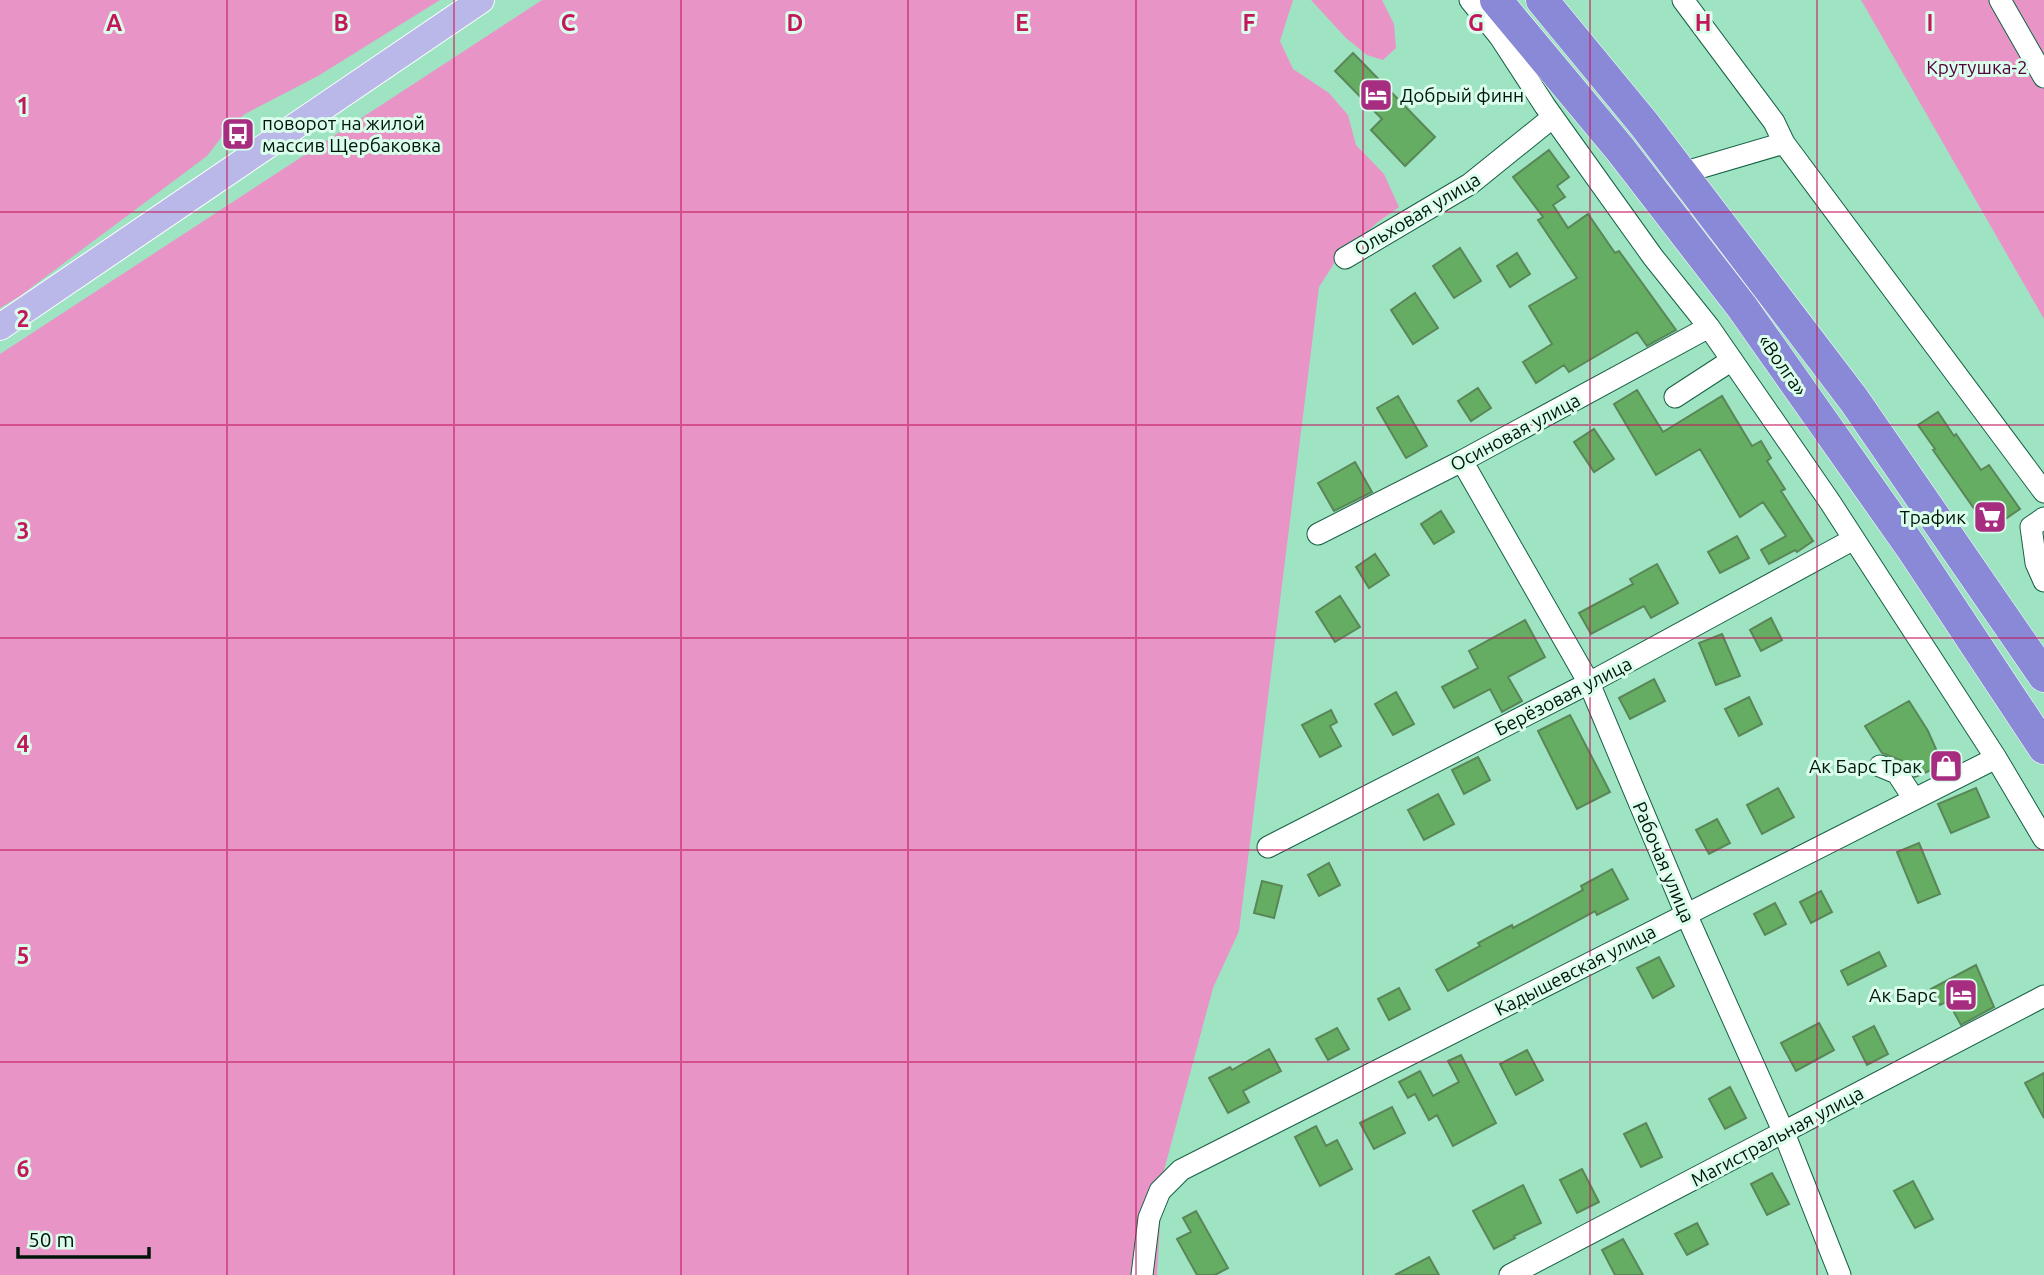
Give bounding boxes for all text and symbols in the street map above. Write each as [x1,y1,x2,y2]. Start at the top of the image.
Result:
text: A [106,10,122,35]
text: B [333,10,349,35]
text: C [561,10,576,35]
text: D [787,10,803,35]
text: E [1015,10,1029,35]
text: F [1243,10,1256,35]
text: G [1468,10,1484,35]
text: H [1695,10,1711,35]
text: I [1927,10,1933,35]
park label: Крутушка-2 [1926,56,2028,78]
hotel icon: Добрый финн [1357,76,1395,114]
place label: Добрый финн [1400,84,1524,106]
text: 1 [17,93,29,118]
place label: поворот на жилой массив Щербаковка [262,112,441,156]
bus stop icon: поворот на жилой массив Щербаковка [219,115,257,153]
street label: Ольховая улица [1350,168,1484,260]
text: 2 [17,306,29,331]
street label: «Волга» [1754,330,1812,400]
street label: Осиновая улица [1446,389,1584,475]
supermarket icon: Трафик [1971,498,2009,536]
place label: Трафик [1900,506,1966,528]
text: 3 [17,518,29,543]
street label: Берёзовая улица [1491,652,1635,740]
text: 4 [17,731,30,756]
shop icon: Ак Барс Трак [1927,747,1965,785]
place label: Ак Барс Трак [1809,755,1922,777]
street label: Рабочая улица [1629,798,1699,926]
street label: Кадышевская улица [1491,920,1659,1020]
text: 5 [17,943,29,968]
hotel icon: Ак Барс [1942,976,1980,1014]
place label: Ак Барс [1869,984,1937,1006]
street label: Магистральная улица [1687,1081,1867,1191]
text: 6 [17,1156,30,1181]
scale bar [18,1216,149,1260]
text: 50 m [28,1227,75,1251]

